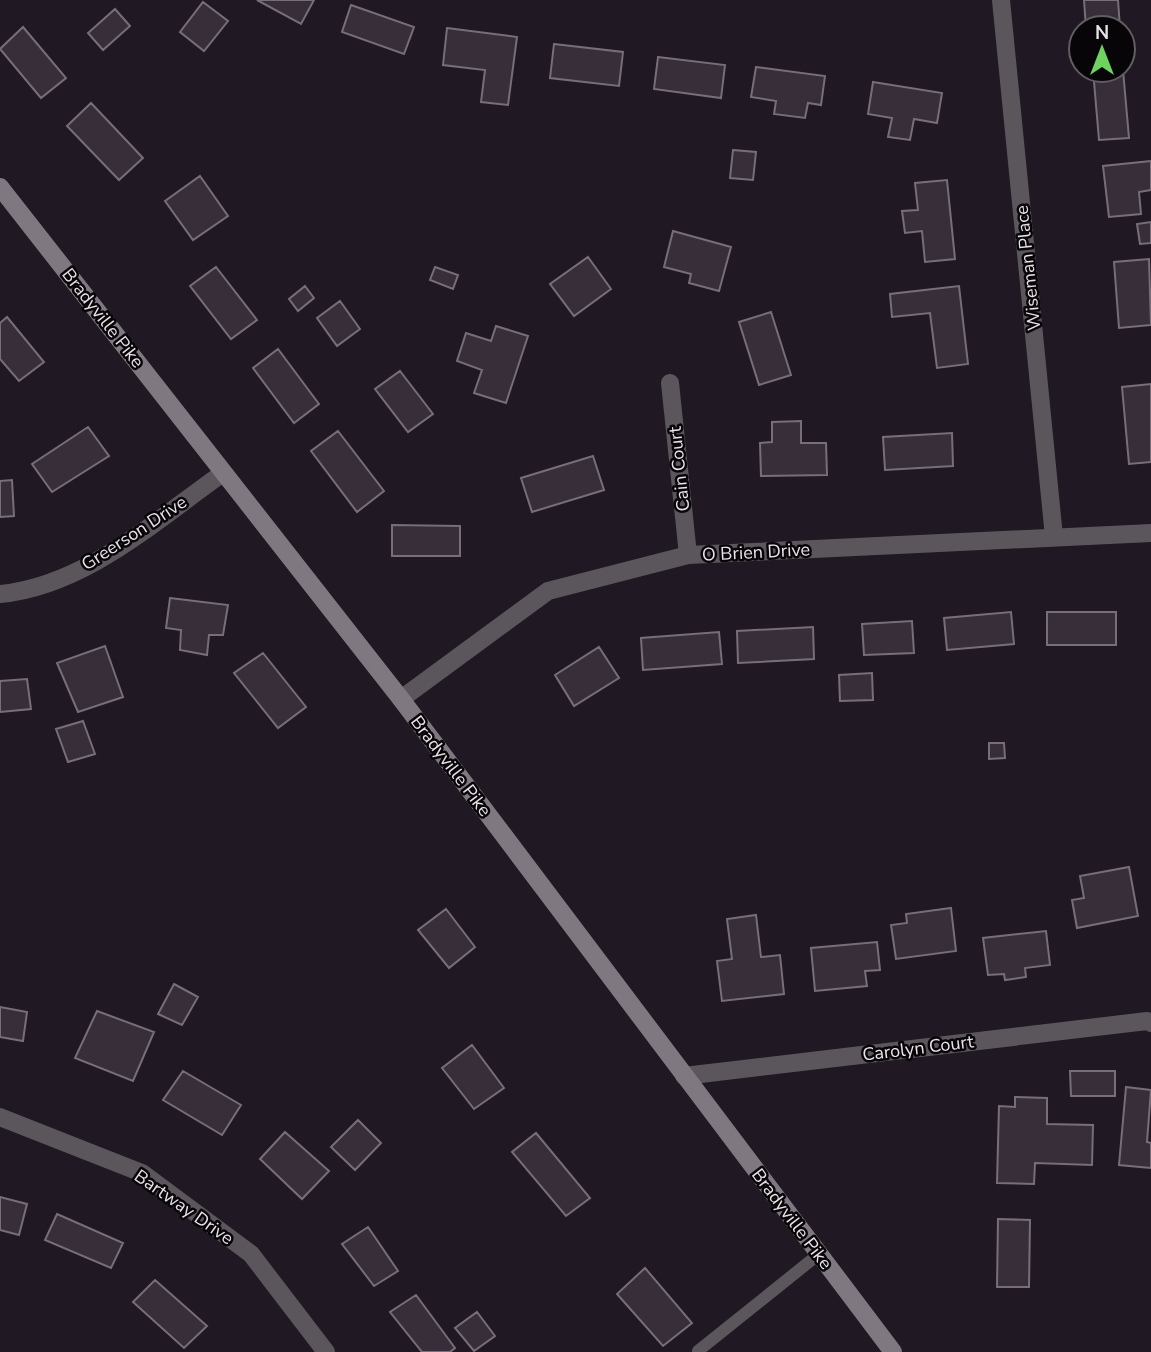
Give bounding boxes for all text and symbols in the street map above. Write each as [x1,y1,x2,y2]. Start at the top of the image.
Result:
north arrow [1067,14,1137,84]
text: N [1095,20,1109,46]
street label: Wiseman Place [1009,204,1047,332]
street label: Bradyville Pike [57,263,149,373]
street label: Cain Court [663,425,695,513]
street label: Greerson Drive [77,490,191,576]
street label: O Brien Drive [701,537,811,567]
street label: Bradyville Pike [405,711,497,821]
street label: Carolyn Court [861,1029,976,1067]
street label: Bartway Drive [130,1164,238,1250]
street label: Bradyville Pike [746,1164,838,1274]

